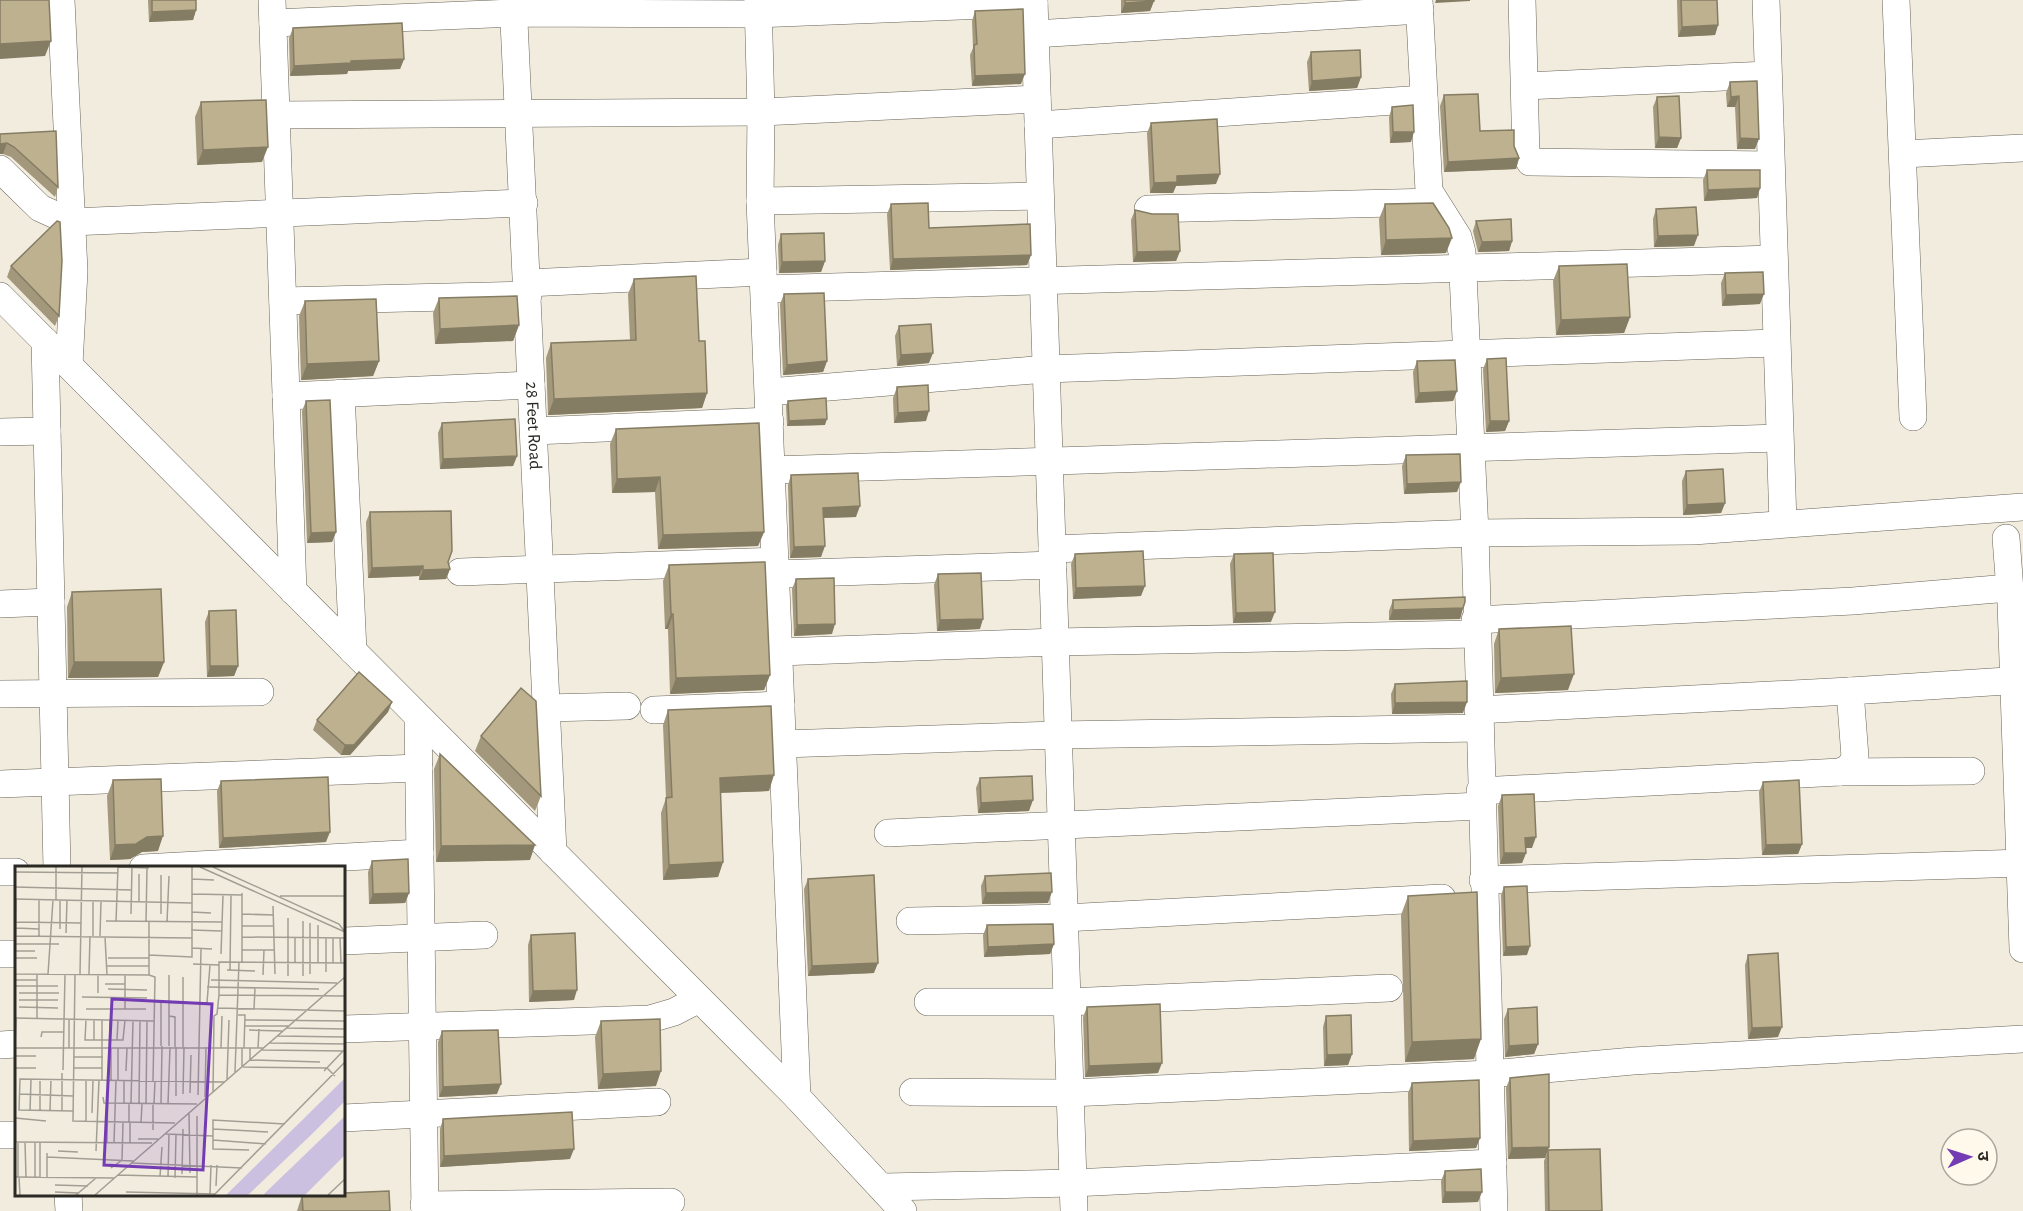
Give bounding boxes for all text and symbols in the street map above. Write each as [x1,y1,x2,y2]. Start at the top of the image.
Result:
street label: 28 Feet Road [522,381,544,470]
inset map [15,866,345,1196]
north arrow [1939,1127,1999,1187]
text: उ [1975,1151,1991,1162]

